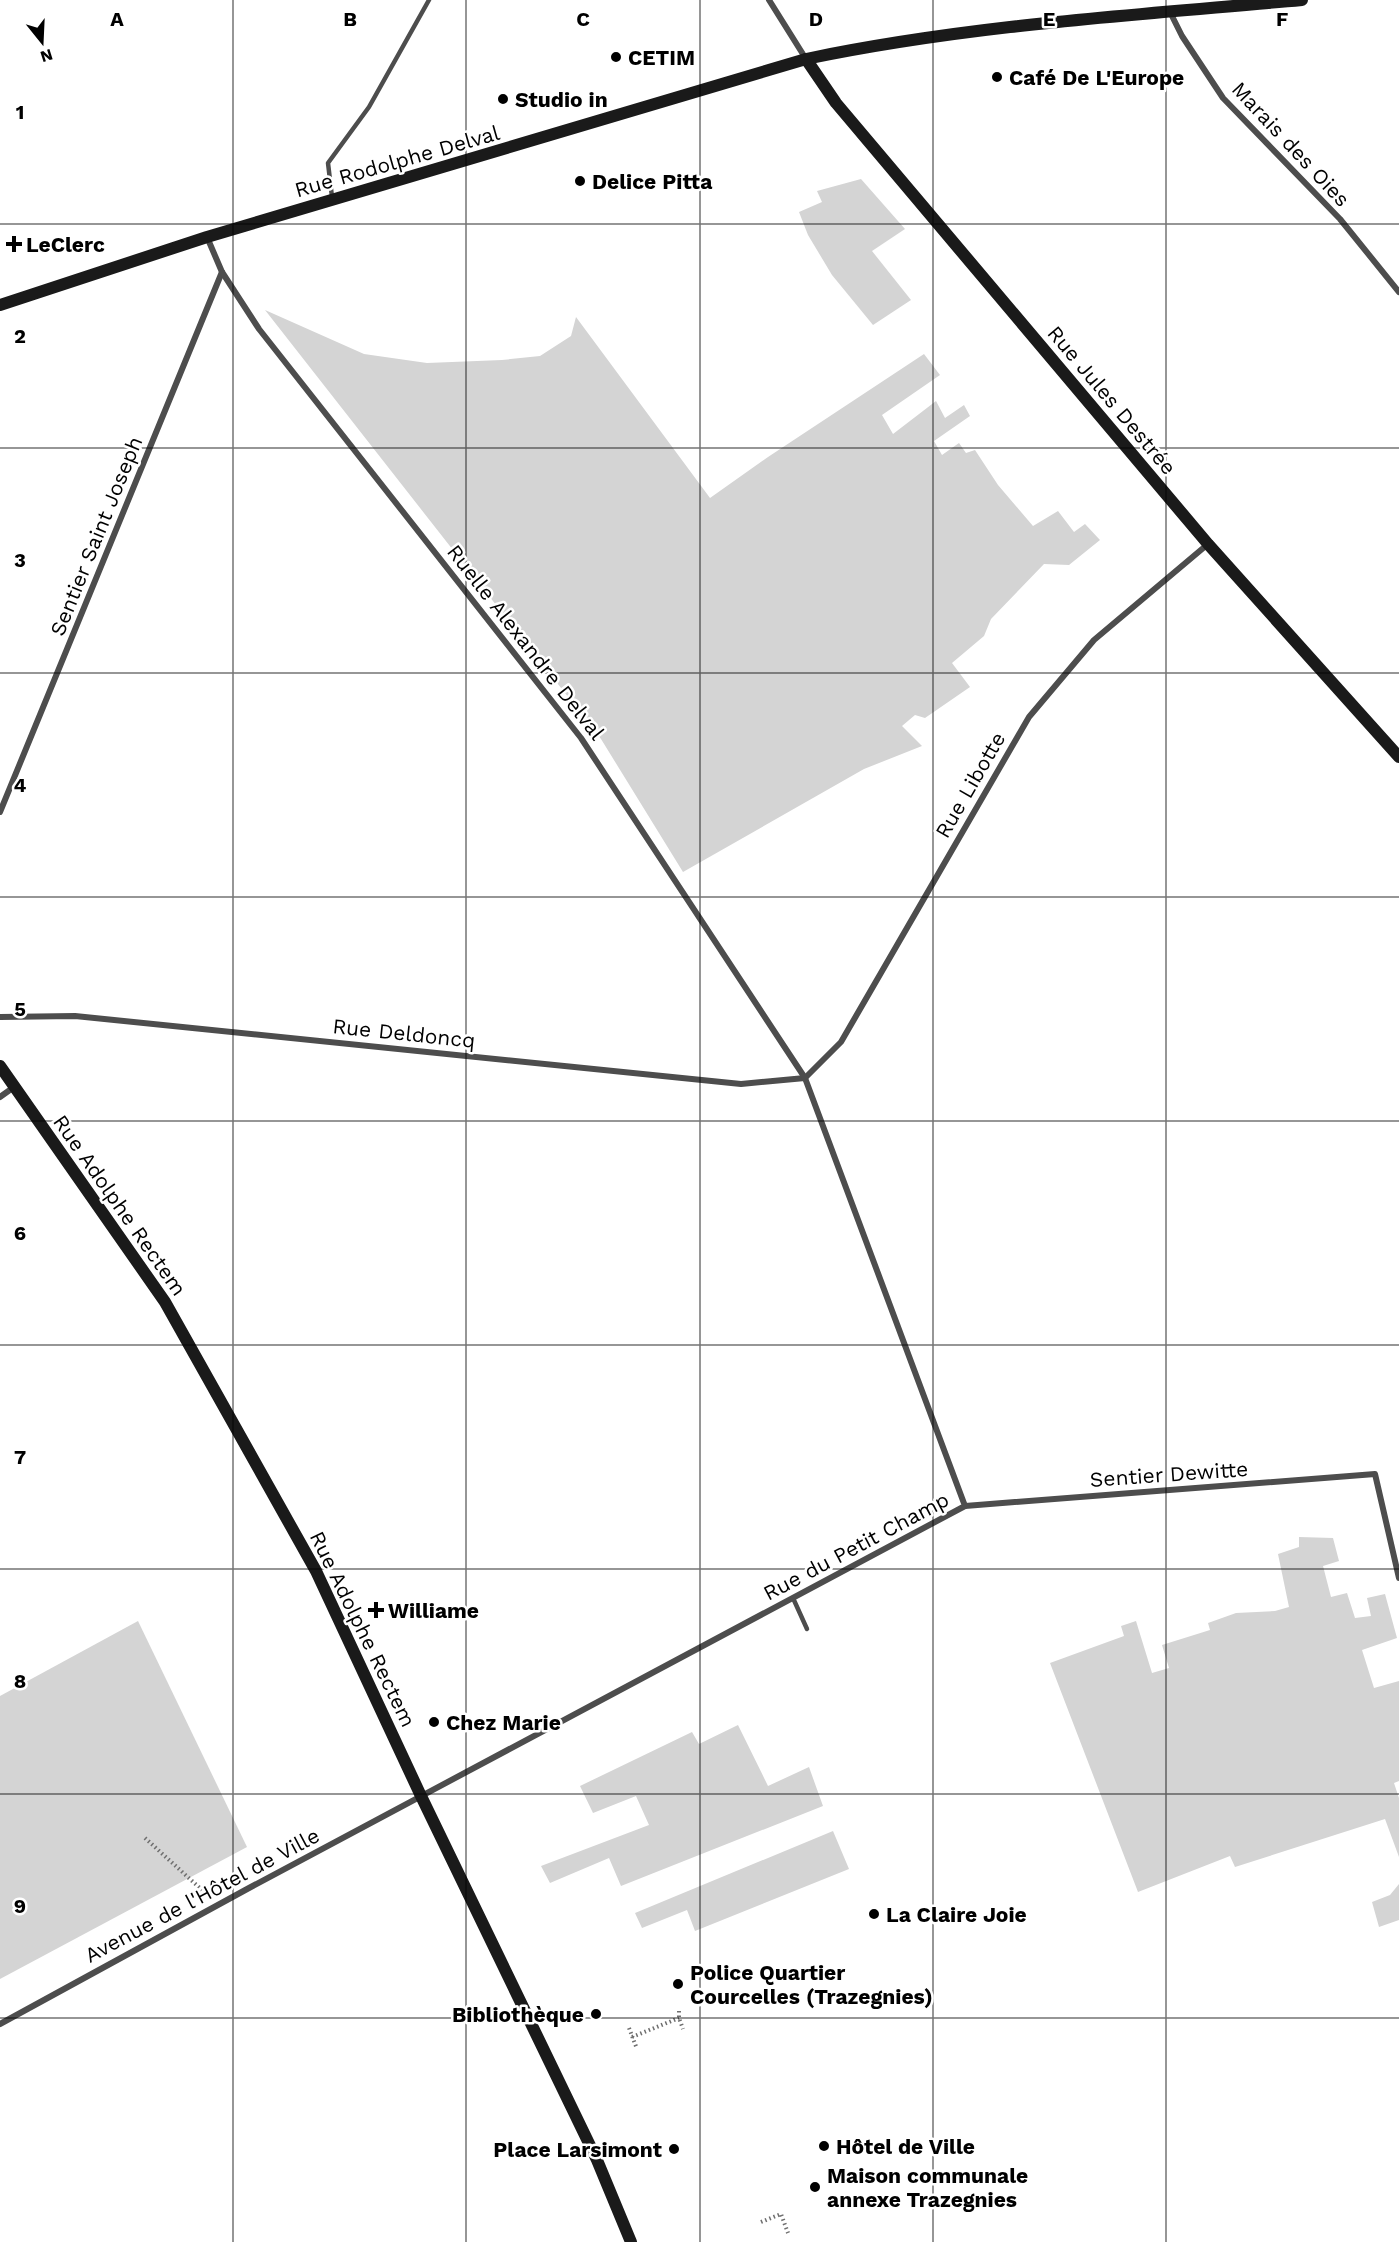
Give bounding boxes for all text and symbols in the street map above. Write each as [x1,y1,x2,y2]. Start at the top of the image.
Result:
text: A [110,7,124,31]
text: B [343,7,357,31]
text: C [576,7,590,31]
text: D [809,7,823,31]
text: E [1043,7,1055,31]
text: F [1276,7,1288,31]
north arrow [12,12,72,72]
text: N [38,45,55,67]
place label: CETIM [628,45,695,70]
marker: CETIM [609,50,623,64]
place label: Café De L'Europe [1009,65,1184,90]
marker: Café De L'Europe [990,70,1004,84]
street label: Marais des Oies [1227,76,1355,212]
place label: Studio in [515,87,608,112]
marker: Studio in [496,92,510,106]
text: 1 [16,100,24,124]
street label: Rue Rodolphe Delval [292,120,503,202]
place label: Delice Pitta [592,169,713,194]
marker: Delice Pitta [573,174,587,188]
place label: LeClerc [26,232,105,257]
marker: LeClerc [7,237,21,251]
street label: Rue Jules Destrée [1042,321,1182,479]
text: 2 [14,324,26,348]
street label: Sentier Saint Joseph [45,433,147,639]
street label: Ruelle Alexandre Delval [442,539,610,745]
text: 3 [14,548,26,572]
street label: Rue Libotte [930,728,1010,842]
text: 4 [14,773,27,797]
text: 5 [14,997,26,1021]
street label: Rue Deldoncq [331,1013,477,1053]
street label: Rue Adolphe Rectem [48,1110,192,1300]
text: 6 [14,1221,26,1245]
text: 7 [14,1445,26,1469]
street label: Sentier Dewitte [1089,1456,1249,1492]
street label: Rue du Petit Champ [759,1486,953,1606]
street label: Rue Adolphe Rectem [305,1527,421,1731]
place label: Williame [388,1598,479,1623]
marker: Williame [369,1603,383,1617]
text: 8 [14,1669,26,1693]
place label: Chez Marie [446,1710,561,1735]
marker: Chez Marie [427,1715,441,1729]
street label: Avenue de l'Hôtel de Ville [80,1822,324,1968]
text: 9 [14,1894,26,1918]
place label: La Claire Joie [886,1902,1027,1927]
marker: La Claire Joie [867,1907,881,1921]
place label: Police Quartier Courcelles (Trazegnies) [690,1960,933,2009]
marker: Police Quartier Courcelles (Trazegnies) [671,1977,685,1991]
place label: Bibliothèque [452,2002,584,2027]
marker: Bibliothèque [589,2007,603,2021]
place label: Hôtel de Ville [836,2134,975,2159]
place label: Place Larsimont [493,2137,662,2162]
marker: Hôtel de Ville [817,2139,831,2153]
marker: Place Larsimont [667,2142,681,2156]
place label: Maison communale annexe Trazegnies [827,2163,1028,2212]
marker: Maison communale annexe Trazegnies [808,2180,822,2194]

